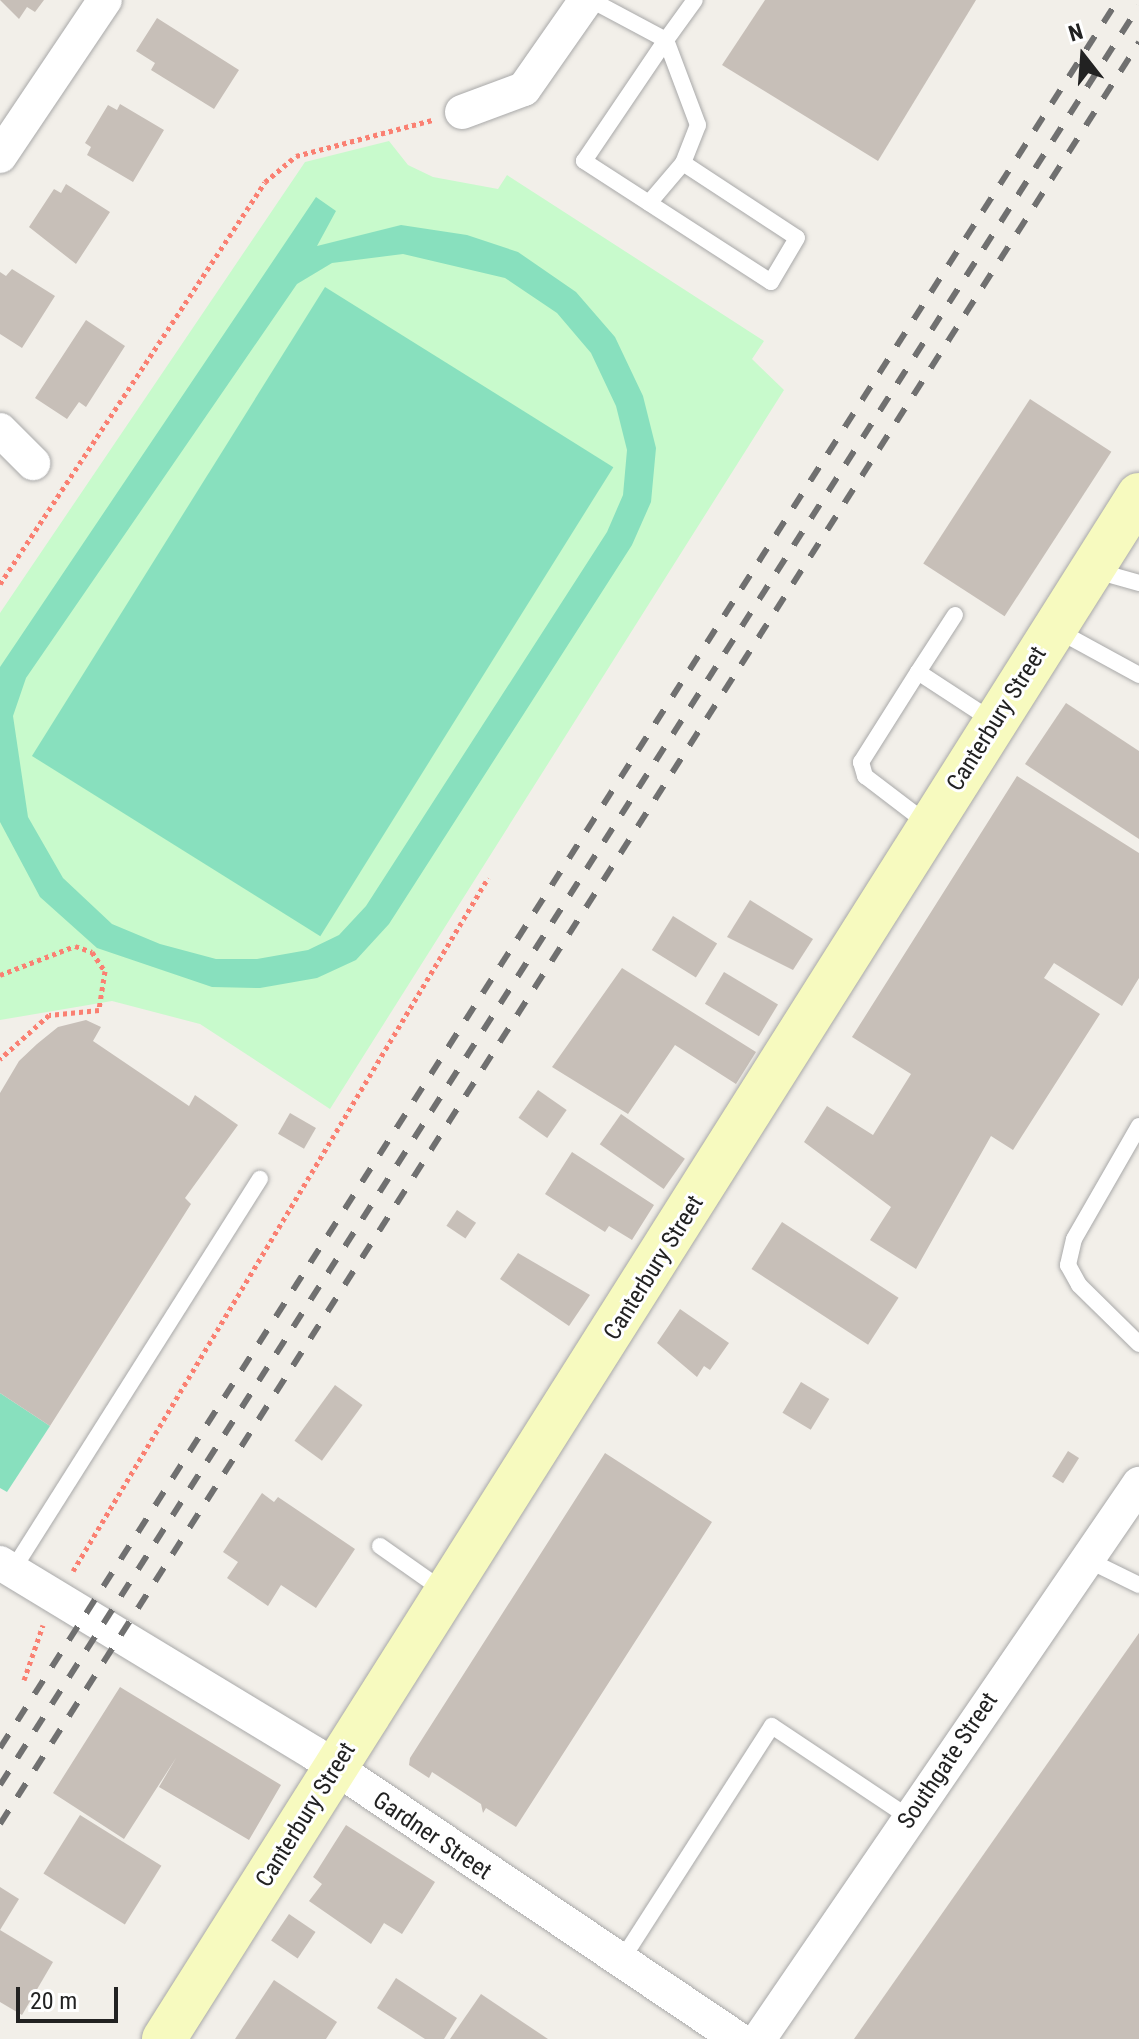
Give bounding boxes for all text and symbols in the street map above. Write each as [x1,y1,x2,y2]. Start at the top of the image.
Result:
north arrow [1043,16,1123,96]
text: N [1066,19,1086,46]
street label: Canterbury Street [941,641,1053,797]
street label: Canterbury Street [598,1190,710,1346]
street label: Southgate Street [892,1687,1004,1835]
street label: Canterbury Street [250,1737,362,1893]
street label: Gardner Street [367,1786,497,1886]
scale bar [20,1971,122,2021]
text: 20 m [30,1987,77,2015]

